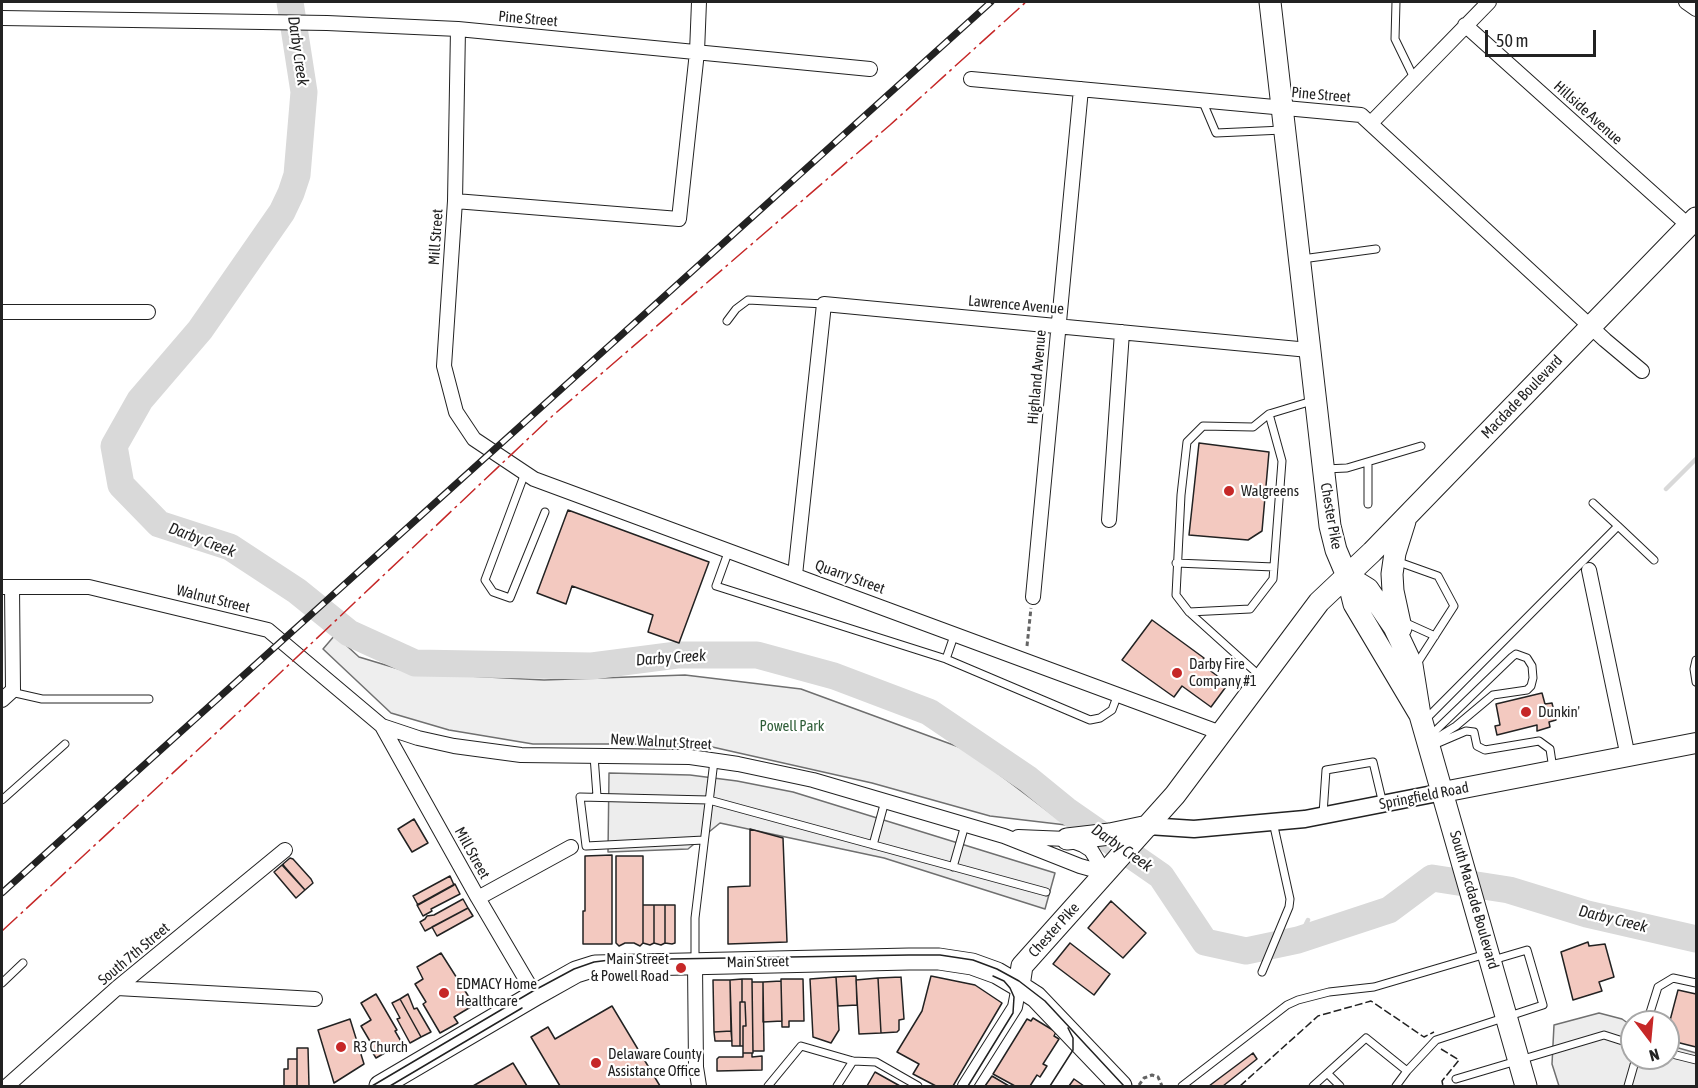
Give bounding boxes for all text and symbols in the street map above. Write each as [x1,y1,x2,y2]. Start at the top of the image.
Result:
street label: Pine Street [498,7,558,31]
water label: Darby Creek [284,15,312,87]
scale bar [1488,18,1599,56]
text: 50 m [1496,30,1528,51]
street label: Hillside Avenue [1550,77,1626,149]
street label: Pine Street [1291,83,1351,107]
street label: Mill Street [425,208,447,266]
street label: Lawrence Avenue [967,292,1065,318]
street label: Highland Avenue [1024,329,1050,425]
street label: Macdade Boulevard [1478,352,1566,442]
street label: Chester Pike [1316,481,1346,551]
place label: Walgreens [1241,482,1299,500]
marker: Walgreens [1222,484,1236,498]
water label: Darby Creek [166,518,238,562]
street label: Quarry Street [813,556,887,598]
street label: Walnut Street [174,581,252,617]
water label: Darby Creek [635,646,707,670]
place label: Darby Fire Company #1 [1189,655,1257,690]
marker: Darby Fire Company #1 [1170,666,1184,680]
place label: Dunkin' [1538,703,1580,721]
marker: Dunkin' [1519,705,1533,719]
park label: Powell Park [760,717,824,735]
street label: New Walnut Street [610,730,712,754]
street label: Springfield Road [1378,778,1470,814]
water label: Darby Creek [1088,820,1156,876]
street label: Mill Street [450,824,494,882]
street label: South Macdade Boulevard [1446,829,1502,971]
street label: Chester Pike [1025,899,1083,961]
water label: Darby Creek [1577,901,1649,937]
street label: South 7th Street [95,919,173,989]
place label: Main Street & Powell Road [591,950,669,985]
street label: Main Street [726,952,790,972]
marker: Main Street & Powell Road [674,961,688,975]
place label: EDMACY Home Healthcare [456,975,537,1010]
marker: EDMACY Home Healthcare [437,986,451,1000]
north arrow [1620,1010,1680,1070]
place label: R3 Church [353,1038,408,1056]
marker: R3 Church [334,1040,348,1054]
place label: Delaware County Assistance Office [608,1045,702,1080]
text: N [1647,1045,1661,1065]
marker: Delaware County Assistance Office [589,1056,603,1070]

